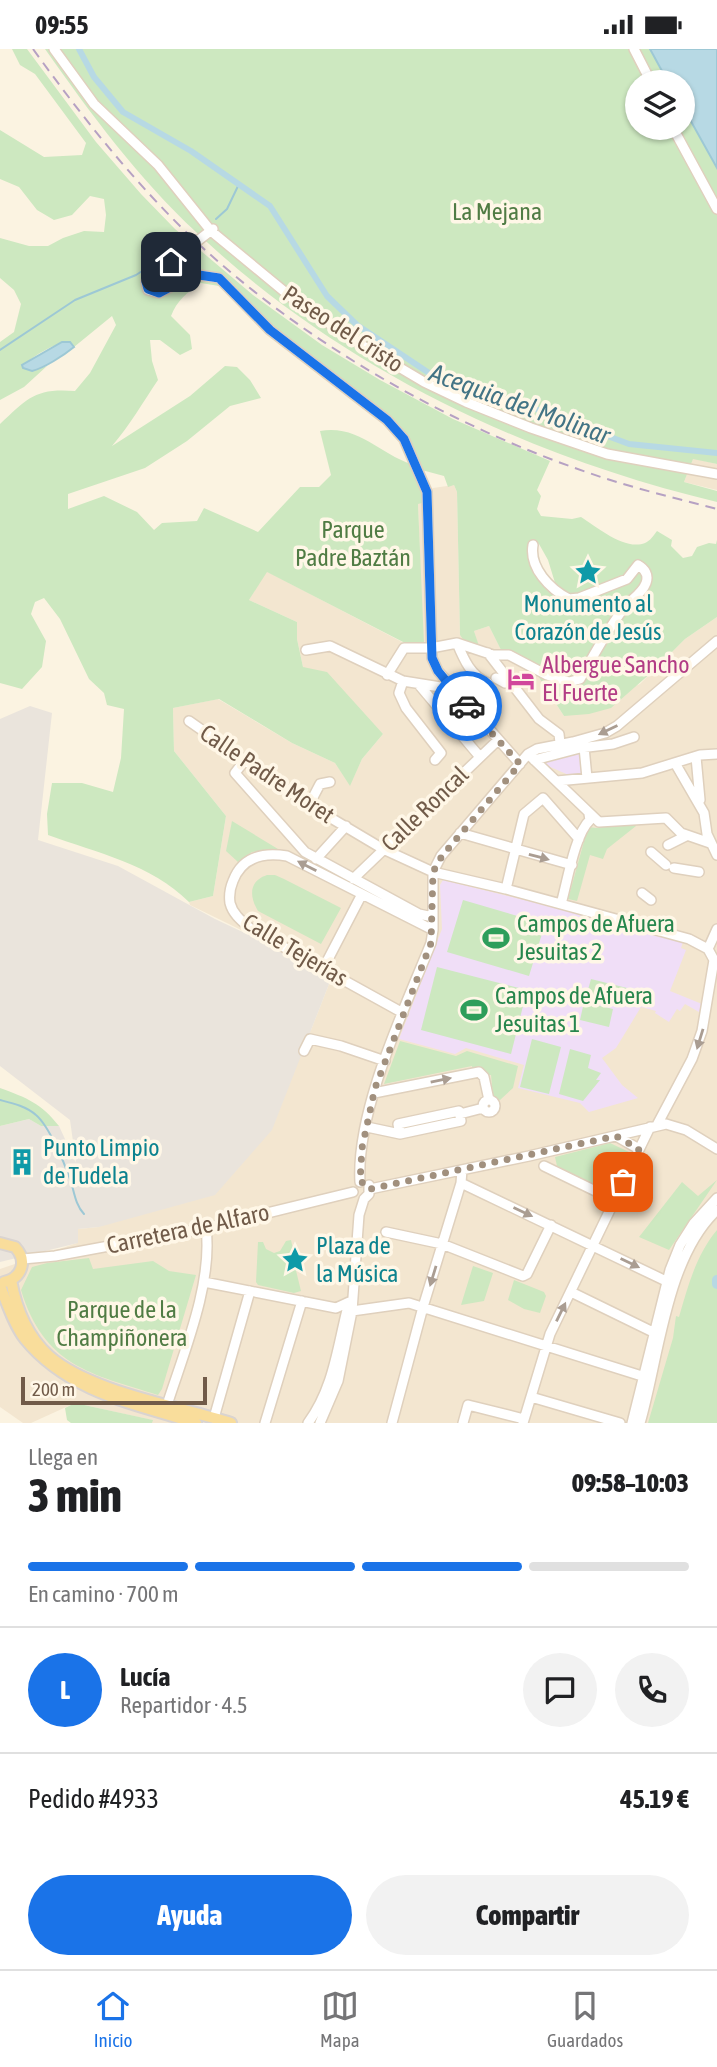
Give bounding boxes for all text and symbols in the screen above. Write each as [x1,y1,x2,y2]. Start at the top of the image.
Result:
text: 09:55 [35,10,89,40]
map controls [625,70,695,140]
button: layers [625,70,695,140]
park label: La Mejana [452,198,542,225]
pin [141,232,201,292]
icon: home [152,243,190,281]
street label: Paseo del Cristo [278,280,408,377]
water label: Acequia del Molinar [425,357,615,451]
park label: Parque Padre Baztán [295,516,411,571]
place icon: Monumento al Corazón de Jesús [573,557,603,587]
place label: Monumento al Corazón de Jesús [514,590,662,645]
place label: Albergue Sancho El Fuerte [542,651,690,706]
hotel icon: Albergue Sancho El Fuerte [506,664,536,694]
courier [432,671,502,741]
icon: car [448,687,486,725]
street label: Calle Padre Moret [195,719,340,828]
one-way arrow [598,724,618,736]
street label: Calle Roncal [376,760,474,857]
one-way arrow [529,852,550,862]
one-way arrow [297,860,317,871]
street label: Calle Tejerías [238,908,352,991]
place label: Campos de Afuera Jesuitas 2 [517,910,675,965]
sports icon: Campos de Afuera Jesuitas 2 [481,923,511,953]
place label: Campos de Afuera Jesuitas 1 [495,982,653,1037]
sports icon: Campos de Afuera Jesuitas 1 [459,995,489,1025]
one-way arrow [694,1029,704,1050]
one-way arrow [430,1074,452,1085]
place label: Punto Limpio de Tudela [43,1134,160,1189]
building icon: Punto Limpio de Tudela [7,1147,37,1177]
pin [593,1152,653,1212]
icon: bag [604,1163,642,1201]
street label: Carretera de Alfaro [104,1198,272,1259]
one-way arrow [513,1206,533,1218]
place label: Plaza de la Música [316,1232,399,1287]
place icon: Plaza de la Música [280,1245,310,1275]
one-way arrow [620,1257,640,1268]
one-way arrow [427,1266,437,1287]
park label: Parque de la Champiñonera [57,1296,188,1351]
one-way arrow [555,1302,566,1322]
scale bar [21,1374,206,1406]
text: 200 m [32,1378,75,1400]
text: Llega en [28,1444,98,1470]
text: 09:58–10:03 [572,1468,689,1498]
text: 3 min [28,1469,122,1522]
text: En camino · 700 m [28,1581,179,1607]
button: chat [523,1653,597,1727]
button: phone [615,1653,689,1727]
text: Lucía [120,1662,170,1692]
text: L [60,1675,70,1705]
text: Repartidor · 4.5 [120,1692,247,1718]
text: Pedido #4933 [28,1784,159,1814]
text: 45.19 € [620,1784,689,1814]
button: Ayuda [28,1875,352,1955]
button: Compartir [366,1875,689,1955]
tab: Inicio [94,1987,133,2051]
tab: Mapa [320,1987,359,2051]
tab: Guardados [547,1987,623,2051]

